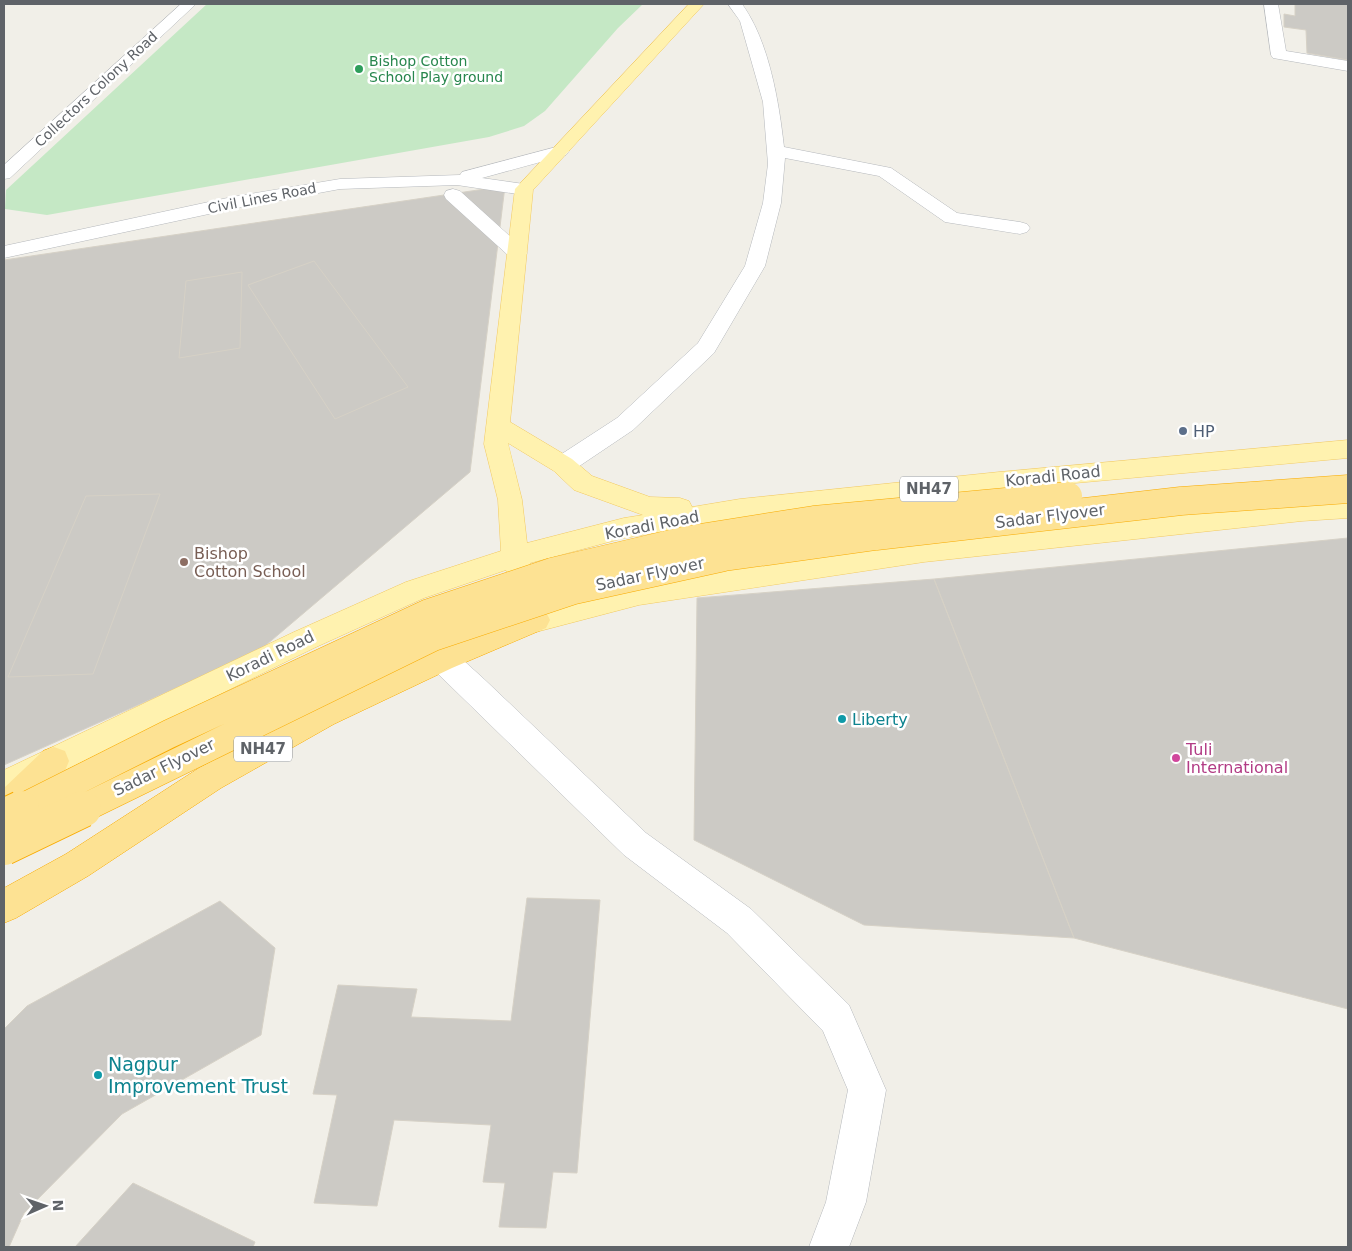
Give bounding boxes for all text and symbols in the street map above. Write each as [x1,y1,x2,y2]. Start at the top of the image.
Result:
street label: Collectors Colony Road [31,28,161,150]
place label: Bishop Cotton School Play ground [369,53,503,85]
marker: Bishop Cotton School Play ground [353,63,365,75]
street label: Civil Lines Road [206,180,318,216]
place label: HP [1193,422,1215,441]
marker: HP [1177,425,1189,437]
street label: Koradi Road [1004,462,1102,490]
road number: NH47 [900,476,958,502]
street label: Sadar Flyover [994,500,1106,532]
street label: Koradi Road [603,507,701,543]
place label: Bishop Cotton School [194,544,306,581]
street label: Sadar Flyover [594,553,706,595]
marker: Bishop Cotton School [178,556,190,568]
street label: Koradi Road [223,626,317,686]
place label: Liberty [852,710,908,729]
marker: Liberty [836,713,848,725]
street label: Sadar Flyover [110,734,218,800]
road number: NH47 [234,736,292,762]
place label: Tuli International [1185,740,1288,777]
marker: Tuli International [1170,752,1182,764]
place label: Nagpur Improvement Trust [108,1053,288,1097]
marker: Nagpur Improvement Trust [92,1069,104,1081]
north arrow [20,1181,70,1231]
text: N [50,1199,66,1212]

